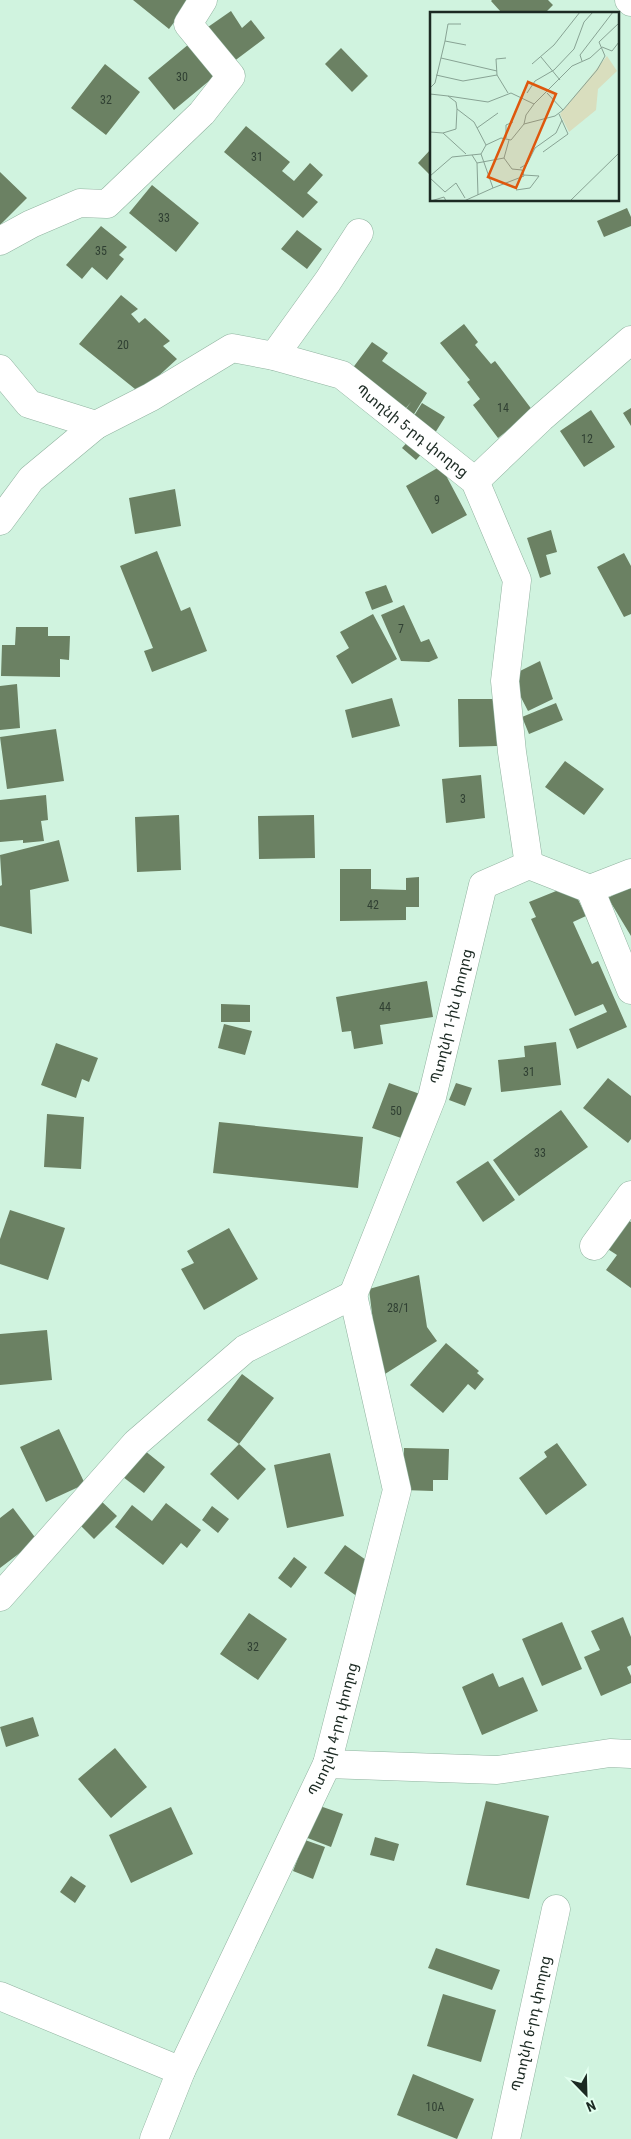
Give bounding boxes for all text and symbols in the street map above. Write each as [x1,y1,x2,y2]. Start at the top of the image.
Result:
inset map [430,12,618,201]
house number: 30 [176,70,188,84]
house number: 32 [100,93,112,107]
house number: 31 [251,150,263,164]
house number: 33 [158,211,170,225]
house number: 35 [95,244,107,258]
house number: 20 [117,338,129,352]
street label: Պտղնի 5-րդ փողոց [352,380,472,481]
house number: 14 [497,401,509,415]
house number: 12 [581,432,593,446]
house number: 9 [434,493,440,507]
house number: 7 [398,622,404,636]
house number: 3 [460,792,466,806]
house number: 42 [367,898,379,912]
street label: Պտղնի 1-ին փողոց [426,947,476,1086]
house number: 44 [379,1000,391,1014]
house number: 31 [523,1065,535,1079]
house number: 50 [390,1104,402,1118]
house number: 33 [534,1146,546,1160]
house number: 28/1 [387,1301,409,1315]
house number: 32 [247,1640,259,1654]
street label: Պտղնի 4-րդ փողոց [304,1661,362,1799]
street label: Պտղնի 6-րդ փողոց [508,1954,555,2094]
north arrow [561,2069,611,2119]
text: N [584,2097,598,2115]
house number: 10A [426,2100,444,2114]

